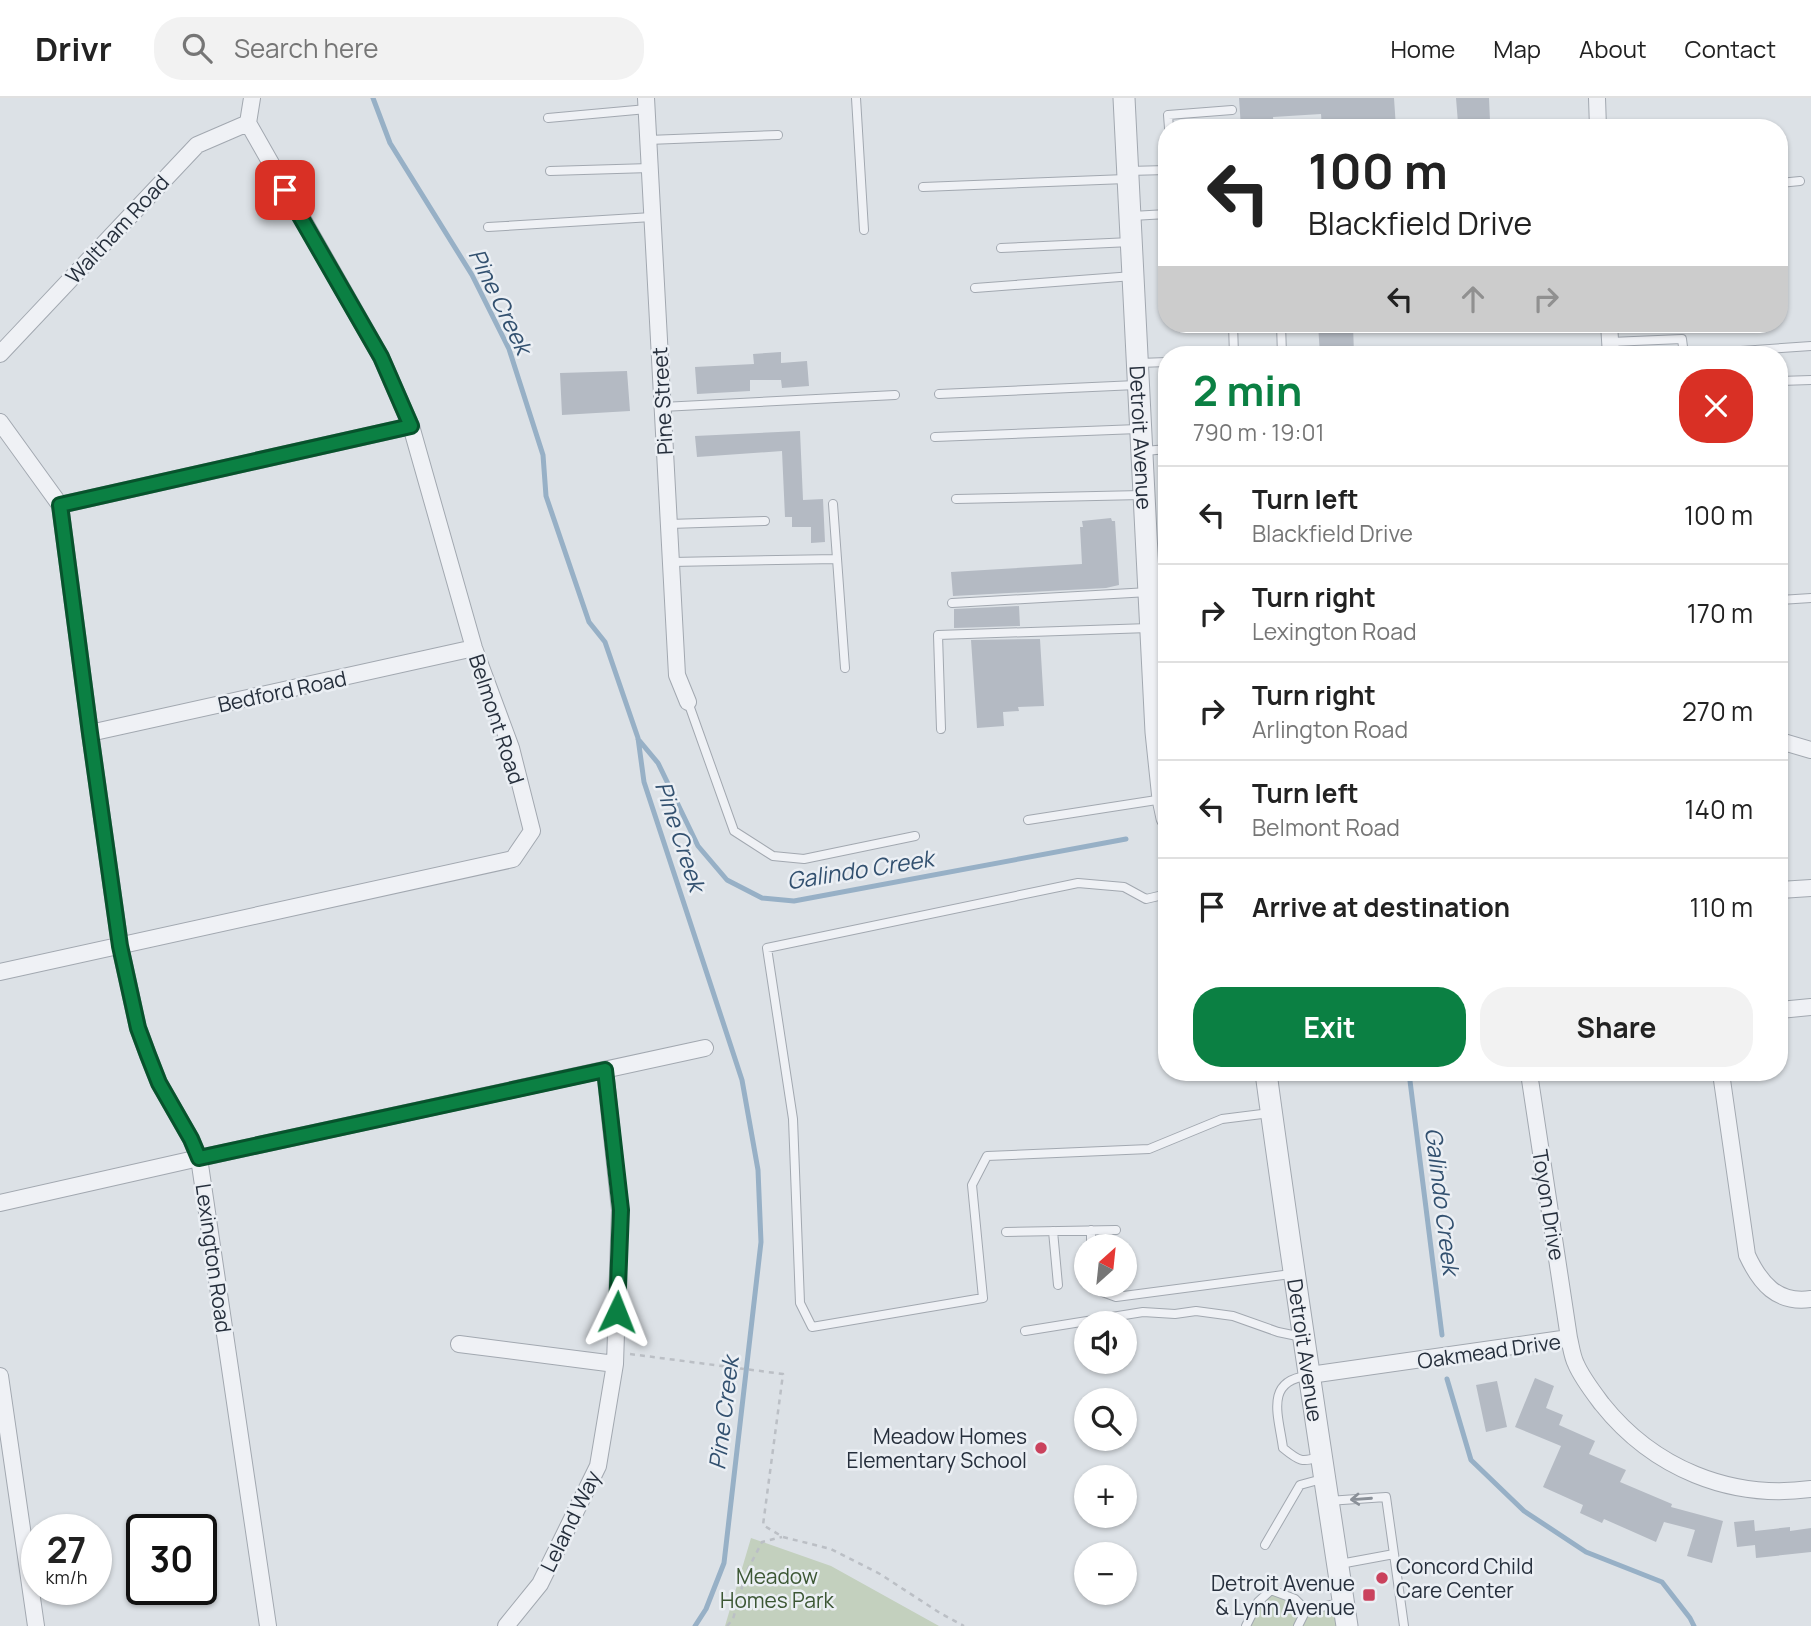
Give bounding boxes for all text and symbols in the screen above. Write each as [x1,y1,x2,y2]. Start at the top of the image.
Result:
search box [154,17,644,80]
text: Drivr [35,26,112,71]
icon: search [178,29,216,67]
text: Search here [234,30,378,66]
text: Home [1390,32,1455,65]
text: Map [1493,32,1541,65]
text: About [1579,32,1647,65]
text: Contact [1685,32,1776,65]
text: 100 m [1308,137,1448,204]
icon: left [1193,147,1284,238]
pin [255,160,315,220]
street label: Waltham Road [59,168,175,290]
icon: arrive [266,171,304,209]
text: Blackfield Drive [1308,201,1532,245]
water label: Pine Creek [462,243,542,362]
icon: left [1381,280,1419,318]
icon: ahead [1454,280,1492,318]
icon: right [1527,280,1565,318]
street label: Pine Street [645,346,679,456]
text: 2 min [1193,361,1302,419]
street label: Detroit Avenue [1124,365,1159,510]
button: close [1679,369,1753,443]
text: 790 m · 19:01 [1193,416,1324,448]
text: Turn left [1252,481,1359,517]
icon: left [1193,496,1231,534]
text: 100 m [1684,497,1753,533]
text: Blackfield Drive [1252,517,1413,549]
text: Turn right [1252,579,1376,615]
icon: right [1193,594,1231,632]
text: 170 m [1687,595,1753,631]
text: Lexington Road [1252,615,1417,647]
street label: Belmont Road [463,650,531,788]
street label: Bedford Road [215,664,349,718]
text: Turn right [1252,677,1376,713]
icon: right [1193,692,1231,730]
text: 270 m [1682,693,1753,729]
text: Arlington Road [1252,713,1408,745]
text: Turn left [1252,775,1359,811]
water label: Pine Creek [648,777,715,898]
icon: left [1193,790,1231,828]
text: 140 m [1684,791,1753,827]
text: Belmont Road [1252,811,1400,843]
water label: Galindo Creek [784,841,939,896]
icon: arrive [1193,888,1231,926]
text: Arrive at destination [1252,889,1510,925]
text: 110 m [1690,889,1753,925]
button: Exit [1193,987,1466,1067]
button: Share [1480,987,1753,1067]
water label: Galindo Creek [1418,1126,1468,1280]
street label: Toyon Drive [1526,1148,1572,1262]
street label: Lexington Road [190,1182,238,1334]
north arrow [1074,1234,1138,1297]
map controls [1074,1234,1137,1605]
position arrow [580,1275,654,1349]
street label: Detroit Avenue [1281,1277,1330,1424]
button: sound [1074,1311,1137,1374]
street label: Oakmead Drive [1416,1327,1562,1375]
water label: Pine Creek [700,1351,746,1471]
button: search [1074,1388,1137,1451]
place label: Meadow Homes Elementary School [846,1422,1027,1474]
marker: Meadow Homes Elementary School [1033,1440,1049,1456]
button: + [1074,1465,1137,1528]
street label: Leland Way [533,1466,607,1576]
one-way arrow [1351,1493,1373,1506]
speed limit sign: 30 [126,1514,217,1605]
text: 27 [47,1526,86,1574]
button: − [1074,1542,1137,1605]
place label: Concord Child Care Center [1396,1552,1533,1604]
park label: Meadow Homes Park [720,1562,835,1614]
text: km/h [46,1565,87,1589]
place label: Detroit Avenue & Lynn Avenue [1211,1569,1355,1621]
marker: Concord Child Care Center [1374,1570,1390,1586]
marker: Detroit Avenue & Lynn Avenue [1361,1587,1377,1603]

